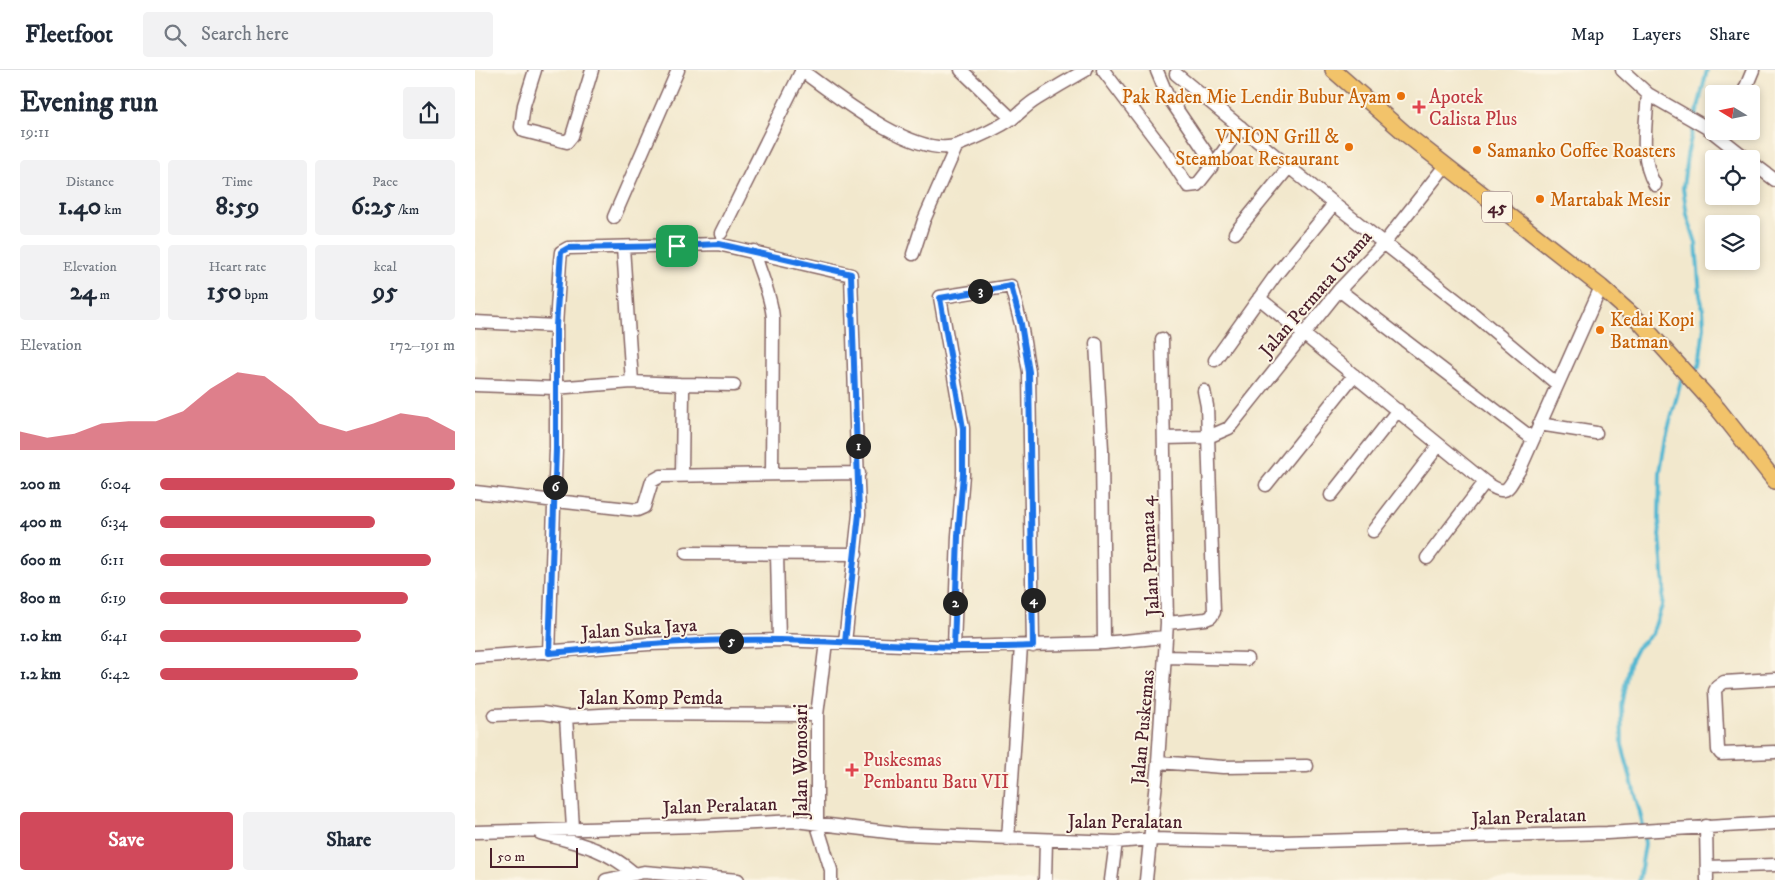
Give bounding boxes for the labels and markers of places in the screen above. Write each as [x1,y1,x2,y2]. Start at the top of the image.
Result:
place label: Pak Raden Mie Lendir Bubur Ayam [1122,86,1391,109]
place label: Apotek Calista Plus [1429,86,1517,131]
marker: Pak Raden Mie Lendir Bubur Ayam [1395,90,1407,102]
marker: Apotek Calista Plus [1413,101,1425,113]
place label: VNION Grill & Steamboat Restaurant [1175,126,1339,171]
place label: Samanko Coffee Roasters [1487,140,1676,163]
marker: VNION Grill & Steamboat Restaurant [1343,141,1355,153]
marker: Samanko Coffee Roasters [1471,144,1483,156]
place label: Martabak Mesir [1550,189,1670,212]
marker: Martabak Mesir [1534,193,1546,205]
pin [656,225,698,267]
pin: 3 [967,278,993,304]
place label: Kedai Kopi Batman [1610,309,1694,354]
marker: Kedai Kopi Batman [1594,324,1606,336]
pin: 1 [845,434,871,458]
pin: 6 [543,474,567,500]
pin: 4 [1021,588,1045,612]
pin: 2 [943,590,967,616]
pin: 5 [719,628,743,654]
place label: Puskesmas Pembantu Batu VII [863,749,1009,794]
marker: Puskesmas Pembantu Batu VII [845,763,859,777]

